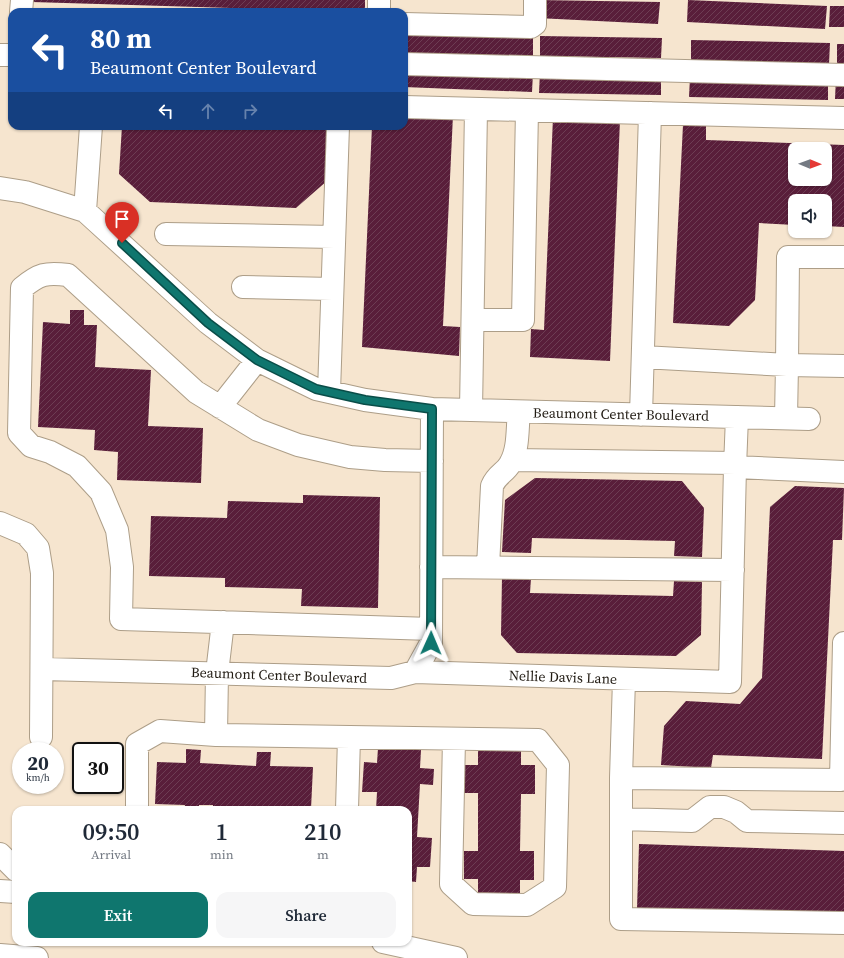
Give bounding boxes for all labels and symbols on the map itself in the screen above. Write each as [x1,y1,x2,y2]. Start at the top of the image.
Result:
north arrow [788,142,832,186]
pin [105,202,139,243]
street label: Beaumont Center Boulevard [533,402,709,426]
position arrow [410,622,452,664]
street label: Beaumont Center Boulevard [191,662,367,688]
street label: Nellie Davis Lane [508,665,618,689]
speed limit sign: 30 [72,742,124,794]

